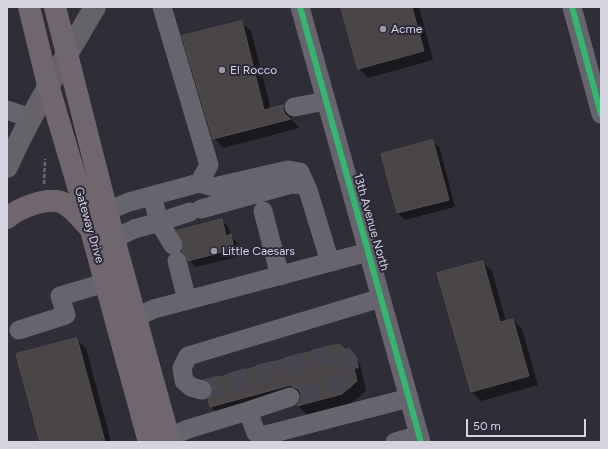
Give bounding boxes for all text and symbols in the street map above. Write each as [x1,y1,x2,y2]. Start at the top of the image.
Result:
place label: Acme [391,22,422,36]
marker: Acme [378,24,388,34]
place label: El Rocco [230,63,277,77]
marker: El Rocco [217,65,227,75]
street label: 13th Avenue North [350,172,392,272]
street label: Gateway Drive [71,185,107,265]
place label: Little Caesars [222,244,295,258]
marker: Little Caesars [209,246,219,256]
scale bar [468,411,588,437]
text: 50 m [473,419,501,433]

